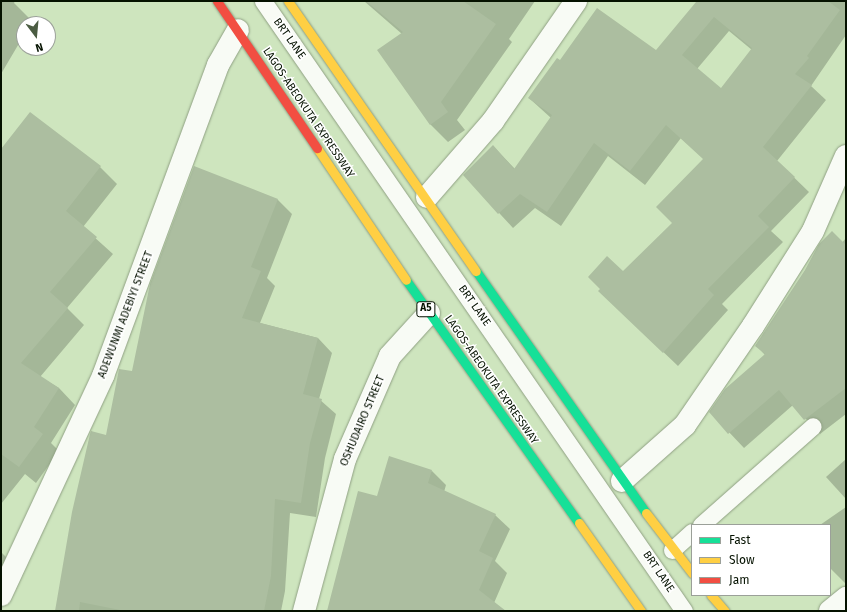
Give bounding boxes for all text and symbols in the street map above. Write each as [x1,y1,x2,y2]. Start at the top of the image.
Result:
north arrow [16,16,56,56]
street label: BRT LANE [270,16,308,62]
text: N [34,40,44,54]
street label: LAGOS-ABEOKUTA EXPRESSWAY [259,45,357,181]
street label: ADEWUNMI ADEBIYI STREET [96,250,156,380]
street label: BRT LANE [455,283,493,329]
road number: A5 [416,301,436,317]
street label: LAGOS-ABEOKUTA EXPRESSWAY [441,313,541,447]
street label: OSHUDAIRO STREET [338,374,388,468]
legend [691,524,831,596]
text: Fast [729,533,751,547]
street label: BRT LANE [639,549,677,595]
text: Slow [729,553,755,567]
text: Jam [729,573,749,587]

